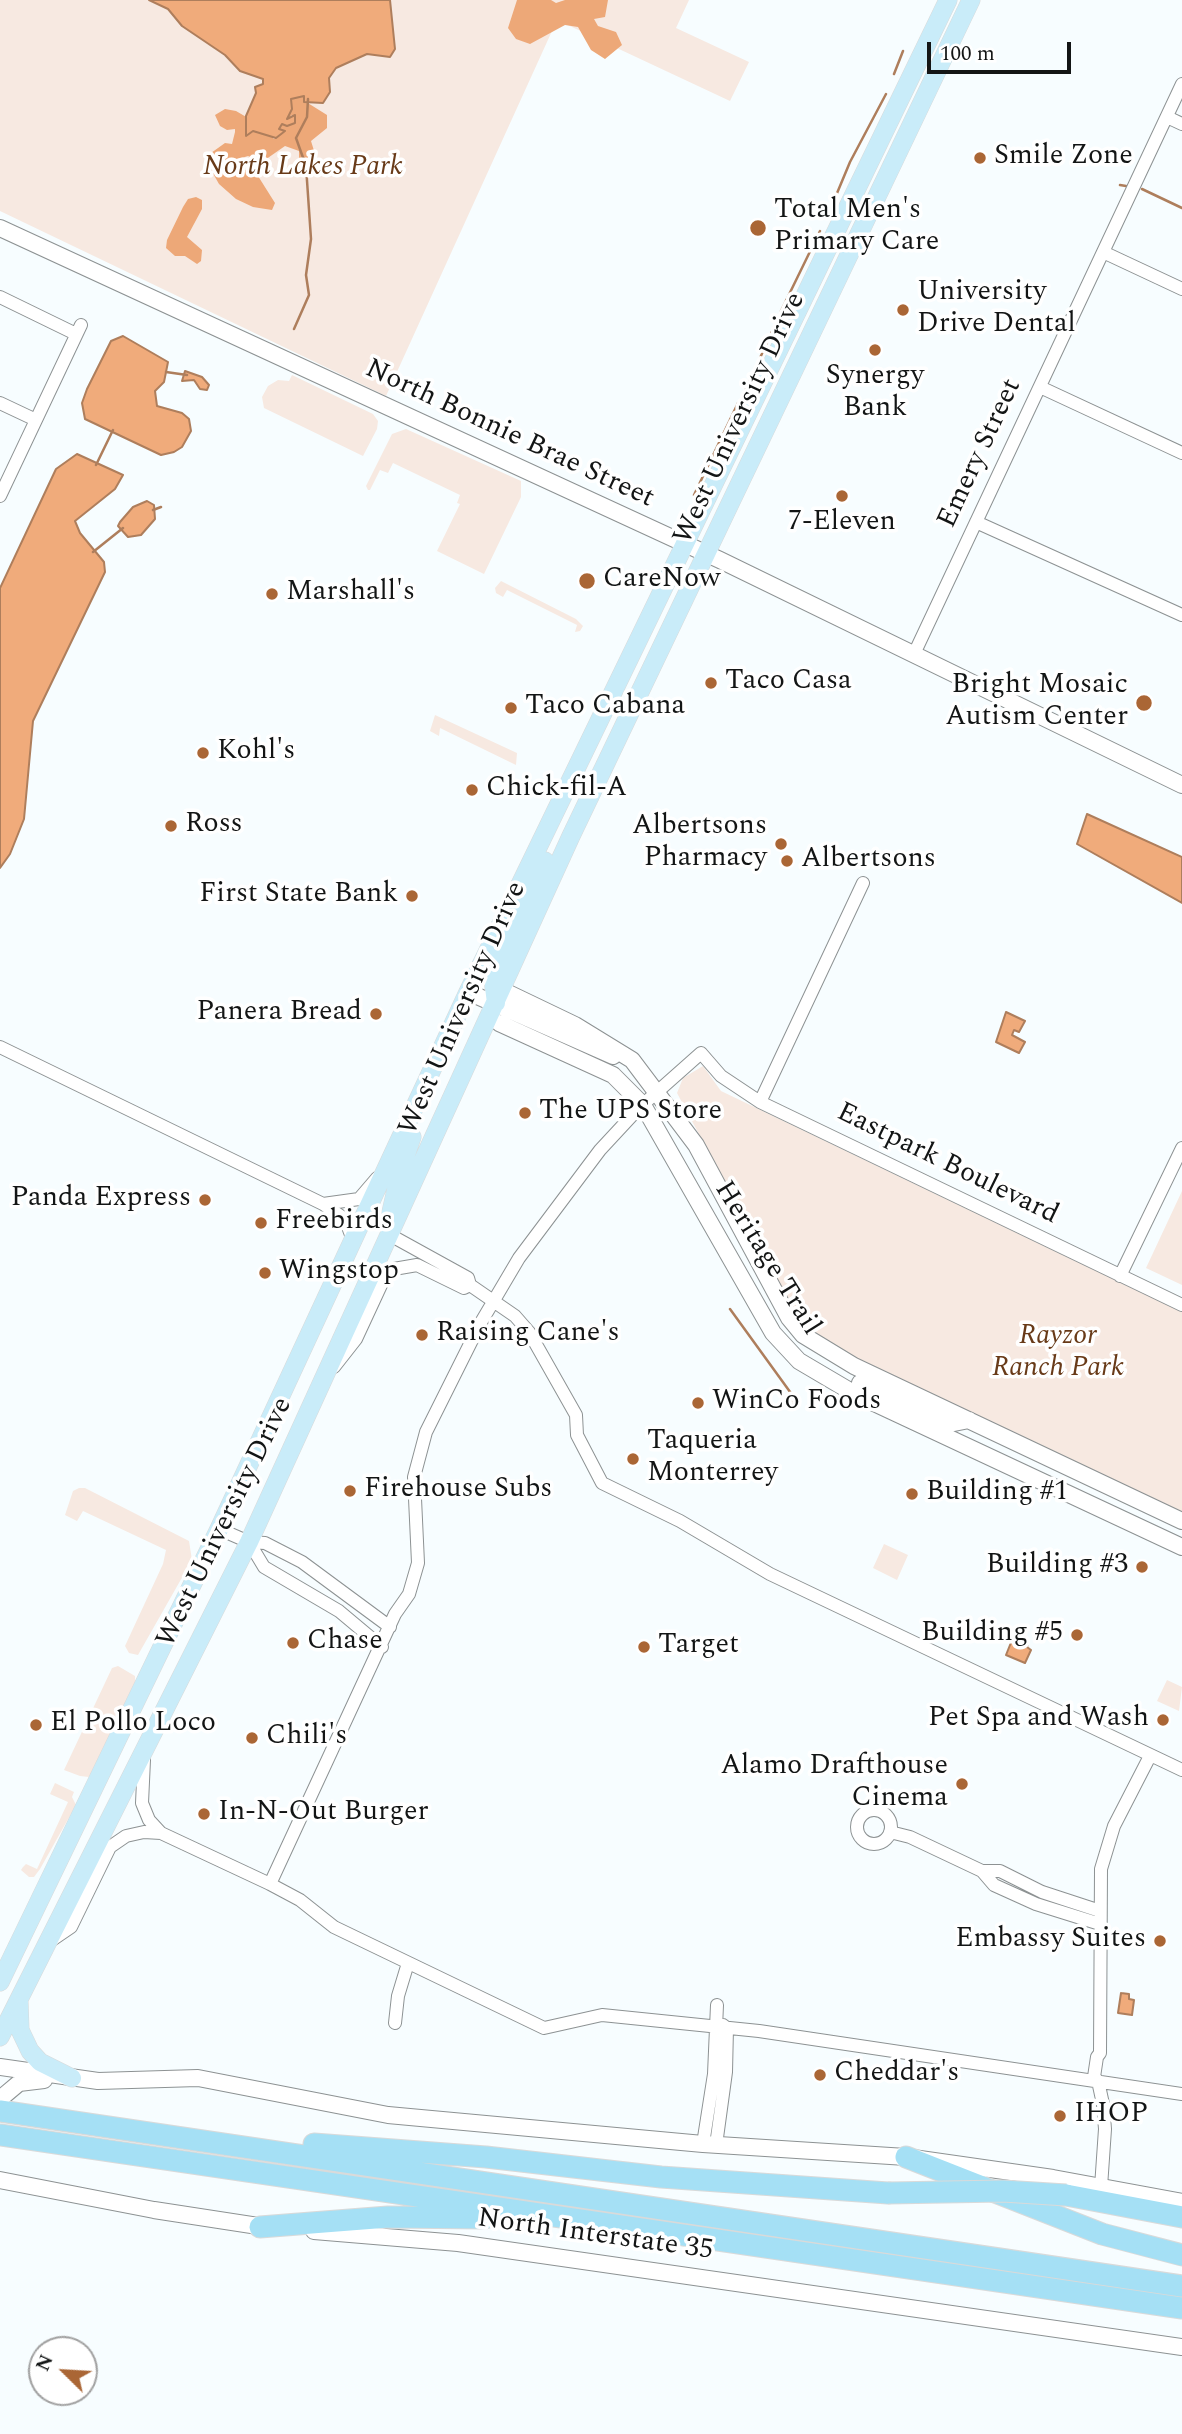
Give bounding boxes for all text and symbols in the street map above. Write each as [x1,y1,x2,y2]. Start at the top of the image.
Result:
scale bar [930,28,1074,72]
text: 100 m [940,38,995,70]
place label: Smile Zone [994,141,1133,175]
marker: Smile Zone [972,150,988,166]
park label: North Lakes Park [203,152,403,186]
place label: Total Men's Primary Care [774,195,939,261]
marker: Total Men's Primary Care [748,218,768,238]
place label: University Drive Dental [917,277,1076,343]
street label: West University Drive [668,288,814,550]
marker: University Drive Dental [895,302,911,318]
marker: Synergy Bank [867,342,883,358]
street label: North Bonnie Brae Street [359,353,659,517]
place label: Synergy Bank [826,361,924,427]
street label: Emery Street [932,374,1030,534]
marker: 7-Eleven [834,488,850,504]
place label: 7-Eleven [788,507,896,541]
place label: CareNow [603,564,720,598]
marker: CareNow [577,571,597,591]
place label: Marshall's [286,577,415,611]
marker: Marshall's [264,586,280,602]
place label: Taco Casa [725,666,852,700]
place label: Bright Mosaic Autism Center [945,670,1128,736]
marker: Taco Casa [703,675,719,691]
place label: Taco Cabana [525,691,685,725]
marker: Bright Mosaic Autism Center [1134,693,1154,713]
marker: Taco Cabana [503,700,519,716]
place label: Kohl's [217,736,295,770]
marker: Kohl's [195,745,211,761]
place label: Chick-fil-A [486,773,627,807]
marker: Chick-fil-A [464,782,480,798]
place label: Ross [185,809,243,843]
place label: Albertsons Pharmacy [632,811,767,877]
marker: Ross [163,818,179,834]
marker: Albertsons Pharmacy [773,836,789,852]
place label: Albertsons [801,844,936,878]
marker: Albertsons [779,853,795,869]
street label: West University Drive [393,877,535,1141]
place label: First State Bank [199,879,398,913]
marker: First State Bank [404,888,420,904]
place label: Panera Bread [196,997,362,1031]
marker: Panera Bread [368,1006,384,1022]
place label: The UPS Store [539,1096,722,1130]
street label: Eastpark Boulevard [831,1097,1063,1233]
marker: The UPS Store [517,1105,533,1121]
street label: Heritage Trail [705,1176,827,1342]
place label: Panda Express [11,1183,191,1217]
marker: Panda Express [197,1192,213,1208]
place label: Freebirds [275,1206,393,1240]
marker: Freebirds [253,1215,269,1231]
place label: Wingstop [279,1256,399,1290]
marker: Wingstop [257,1265,273,1281]
place label: Raising Cane's [436,1318,620,1352]
park label: Rayzor Ranch Park [992,1321,1124,1387]
marker: Raising Cane's [414,1327,430,1343]
place label: WinCo Foods [712,1386,881,1420]
street label: West University Drive [151,1392,301,1654]
marker: WinCo Foods [690,1395,706,1411]
place label: Taqueria Monterrey [647,1426,778,1492]
marker: Taqueria Monterrey [625,1451,641,1467]
place label: Firehouse Subs [364,1474,552,1508]
place label: Building #1 [926,1477,1068,1511]
marker: Firehouse Subs [342,1483,358,1499]
marker: Building #1 [904,1486,920,1502]
place label: Building #3 [986,1550,1128,1584]
marker: Building #3 [1134,1559,1150,1575]
place label: Building #5 [921,1618,1063,1652]
place label: Chase [307,1626,383,1660]
marker: Building #5 [1069,1627,1085,1643]
place label: Target [658,1630,739,1664]
marker: Chase [285,1635,301,1651]
marker: Target [636,1639,652,1655]
place label: Pet Spa and Wash [928,1703,1149,1737]
place label: El Pollo Loco [50,1708,216,1742]
marker: Pet Spa and Wash [1155,1712,1171,1728]
marker: El Pollo Loco [28,1717,44,1733]
place label: Chili's [266,1721,347,1755]
marker: Chili's [244,1730,260,1746]
place label: Alamo Drafthouse Cinema [720,1751,948,1817]
marker: Alamo Drafthouse Cinema [954,1776,970,1792]
place label: In-N-Out Burger [218,1797,429,1831]
marker: In-N-Out Burger [196,1806,212,1822]
place label: Embassy Suites [955,1924,1146,1958]
marker: Embassy Suites [1152,1933,1168,1949]
place label: Cheddar's [834,2058,959,2092]
marker: Cheddar's [812,2067,828,2083]
place label: IHOP [1074,2099,1148,2133]
marker: IHOP [1052,2108,1068,2124]
street label: North Interstate 35 [475,2203,715,2269]
north arrow [28,2336,98,2406]
text: N [29,2350,62,2376]

